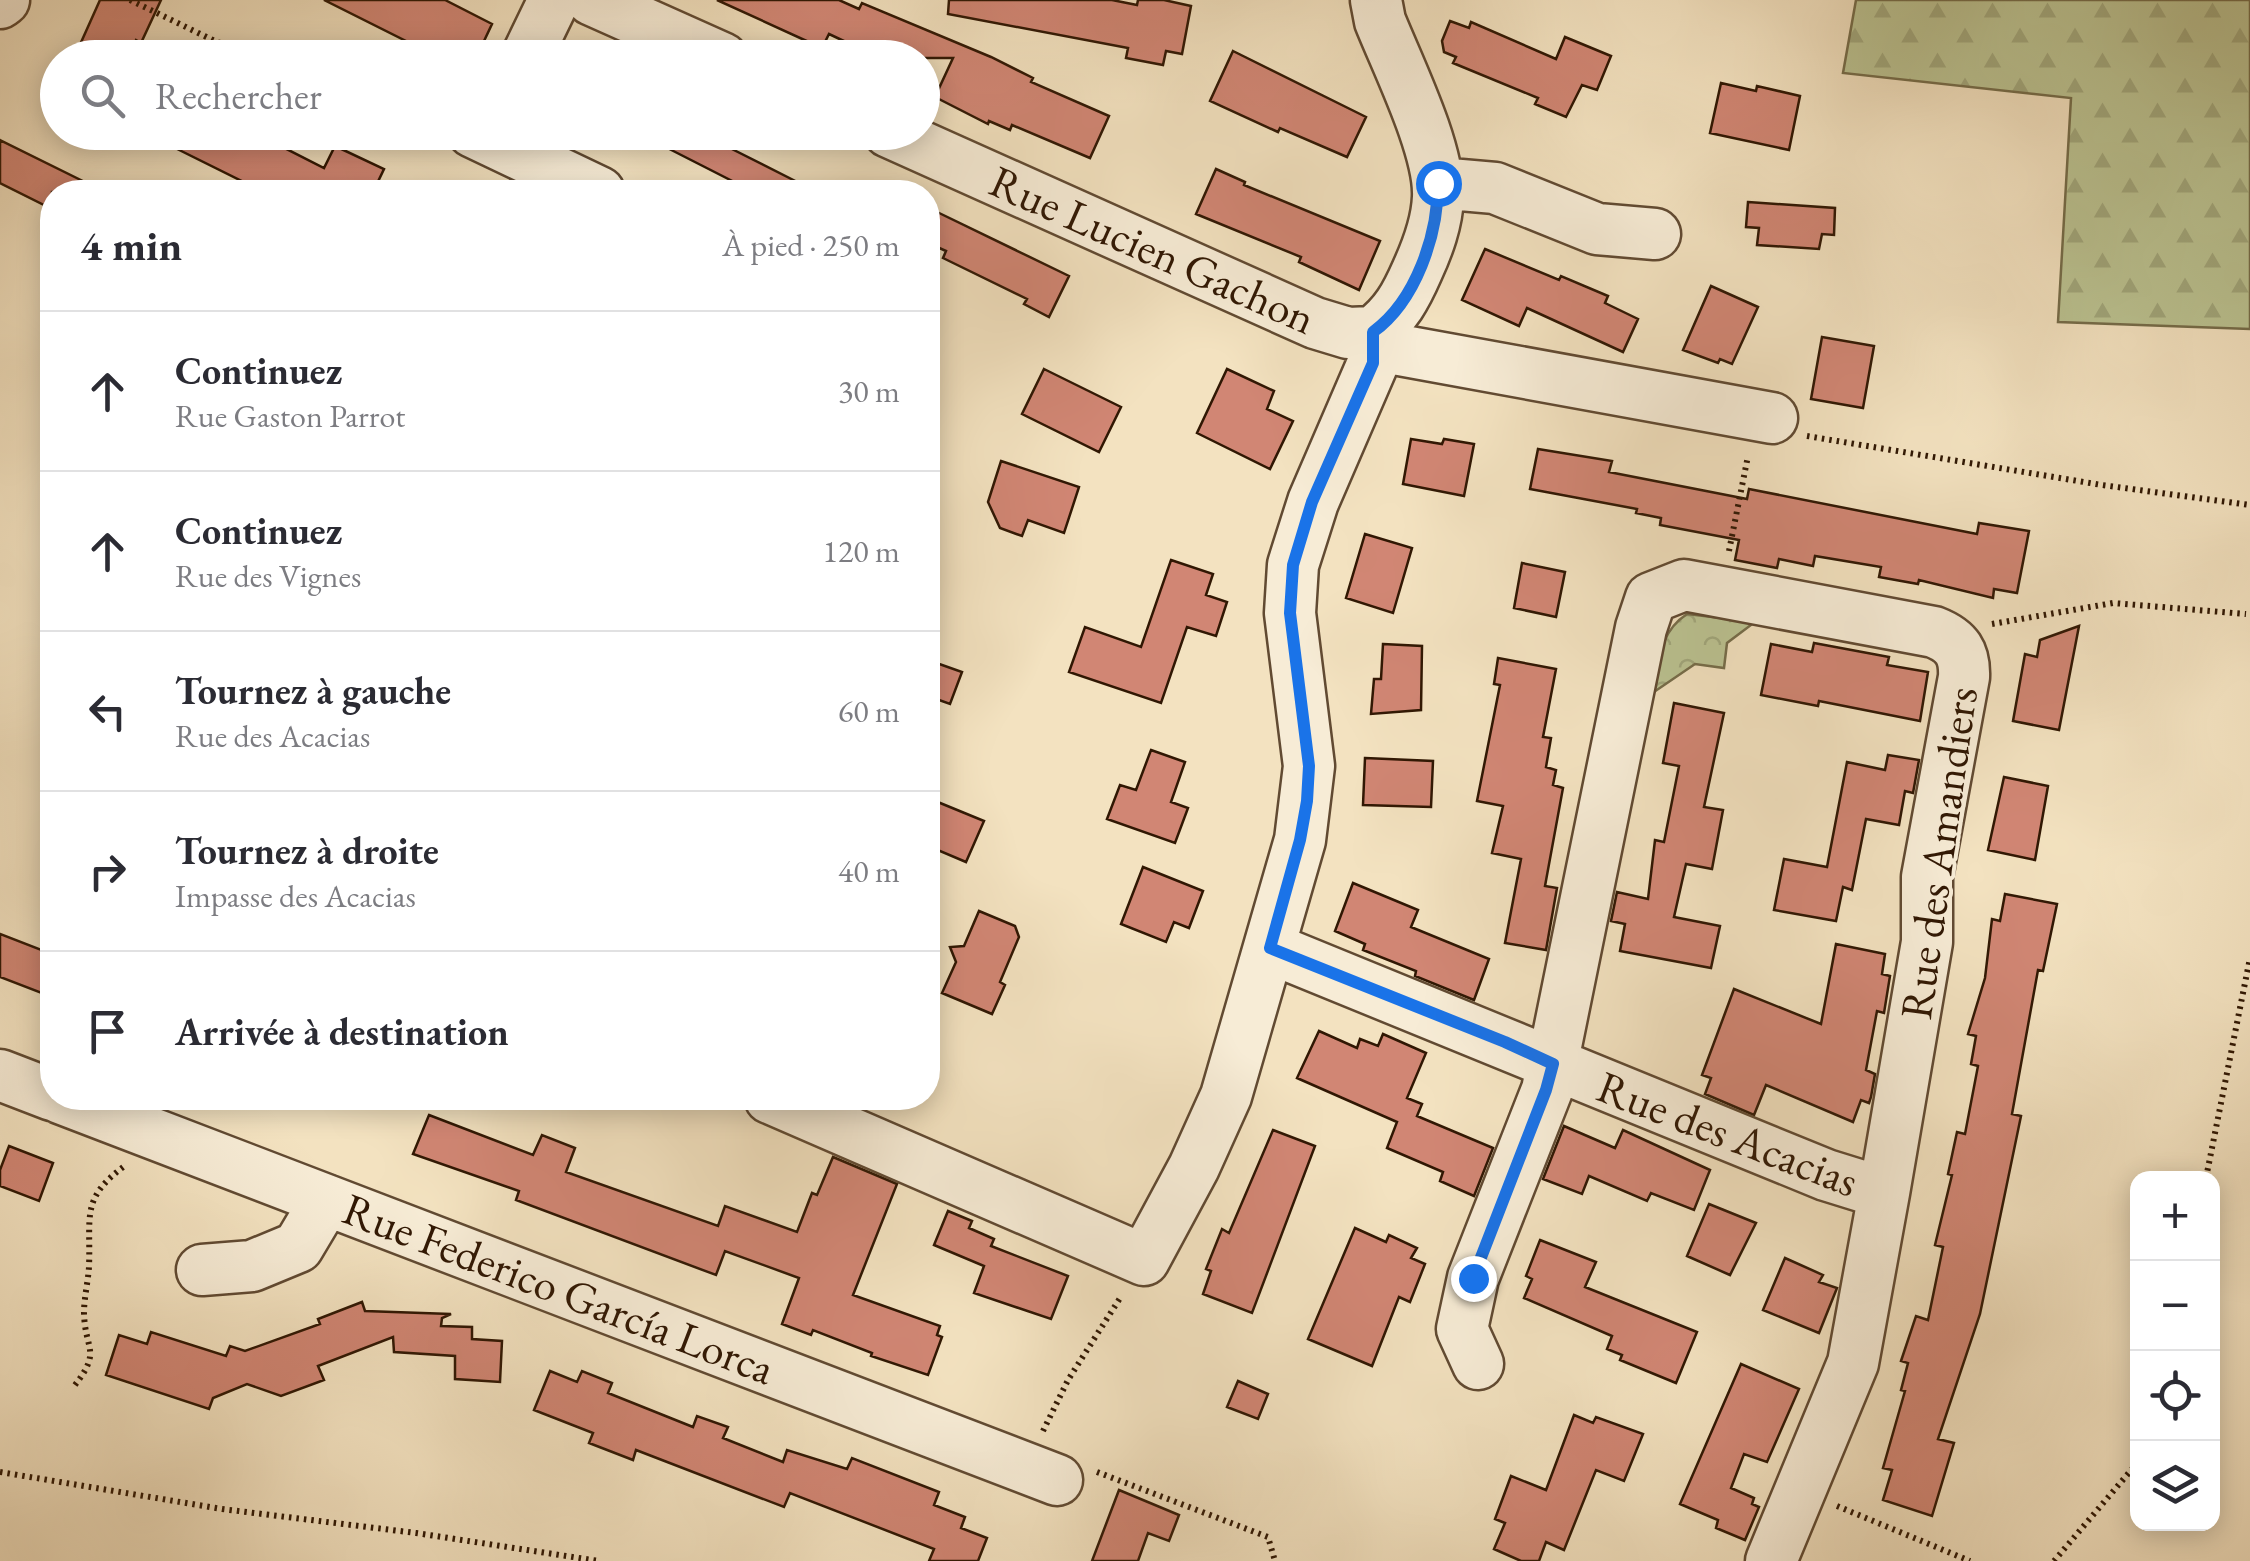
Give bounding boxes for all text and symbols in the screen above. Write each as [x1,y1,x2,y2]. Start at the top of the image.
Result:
search box [40,40,940,150]
icon: search [75,68,130,123]
text: Rechercher [155,71,322,120]
street label: Rue Lucien Gachon [981,151,1325,347]
route start [1416,161,1462,207]
text: 4 min [80,218,182,273]
text: À pied · 250 m [722,224,900,266]
text: Continuez [175,346,342,395]
icon: ahead [80,364,135,419]
text: 30 m [838,370,900,412]
text: Rue Gaston Parrot [175,395,405,437]
text: Continuez [175,506,342,555]
icon: ahead [80,524,135,579]
text: 120 m [823,530,900,572]
text: Rue des Vignes [175,555,361,597]
text: Tournez à gauche [175,666,451,715]
street label: Rue des Amandiers [1886,683,1990,1023]
icon: left [80,684,135,739]
text: 60 m [838,690,900,732]
text: Rue des Acacias [175,715,370,757]
text: Tournez à droite [175,826,439,875]
icon: right [80,844,135,899]
text: 40 m [838,850,900,892]
text: Impasse des Acacias [175,875,416,917]
icon: arrive [80,1004,135,1059]
text: Arrivée à destination [175,1007,509,1056]
street label: Rue des Acacias [1589,1057,1867,1209]
map controls [2130,1171,2220,1531]
button: + [2130,1171,2220,1261]
street label: Rue Federico García Lorca [335,1179,783,1397]
route end [1451,1256,1497,1302]
button: − [2130,1261,2220,1351]
button: locate [2130,1351,2220,1441]
button: layers [2130,1441,2220,1531]

